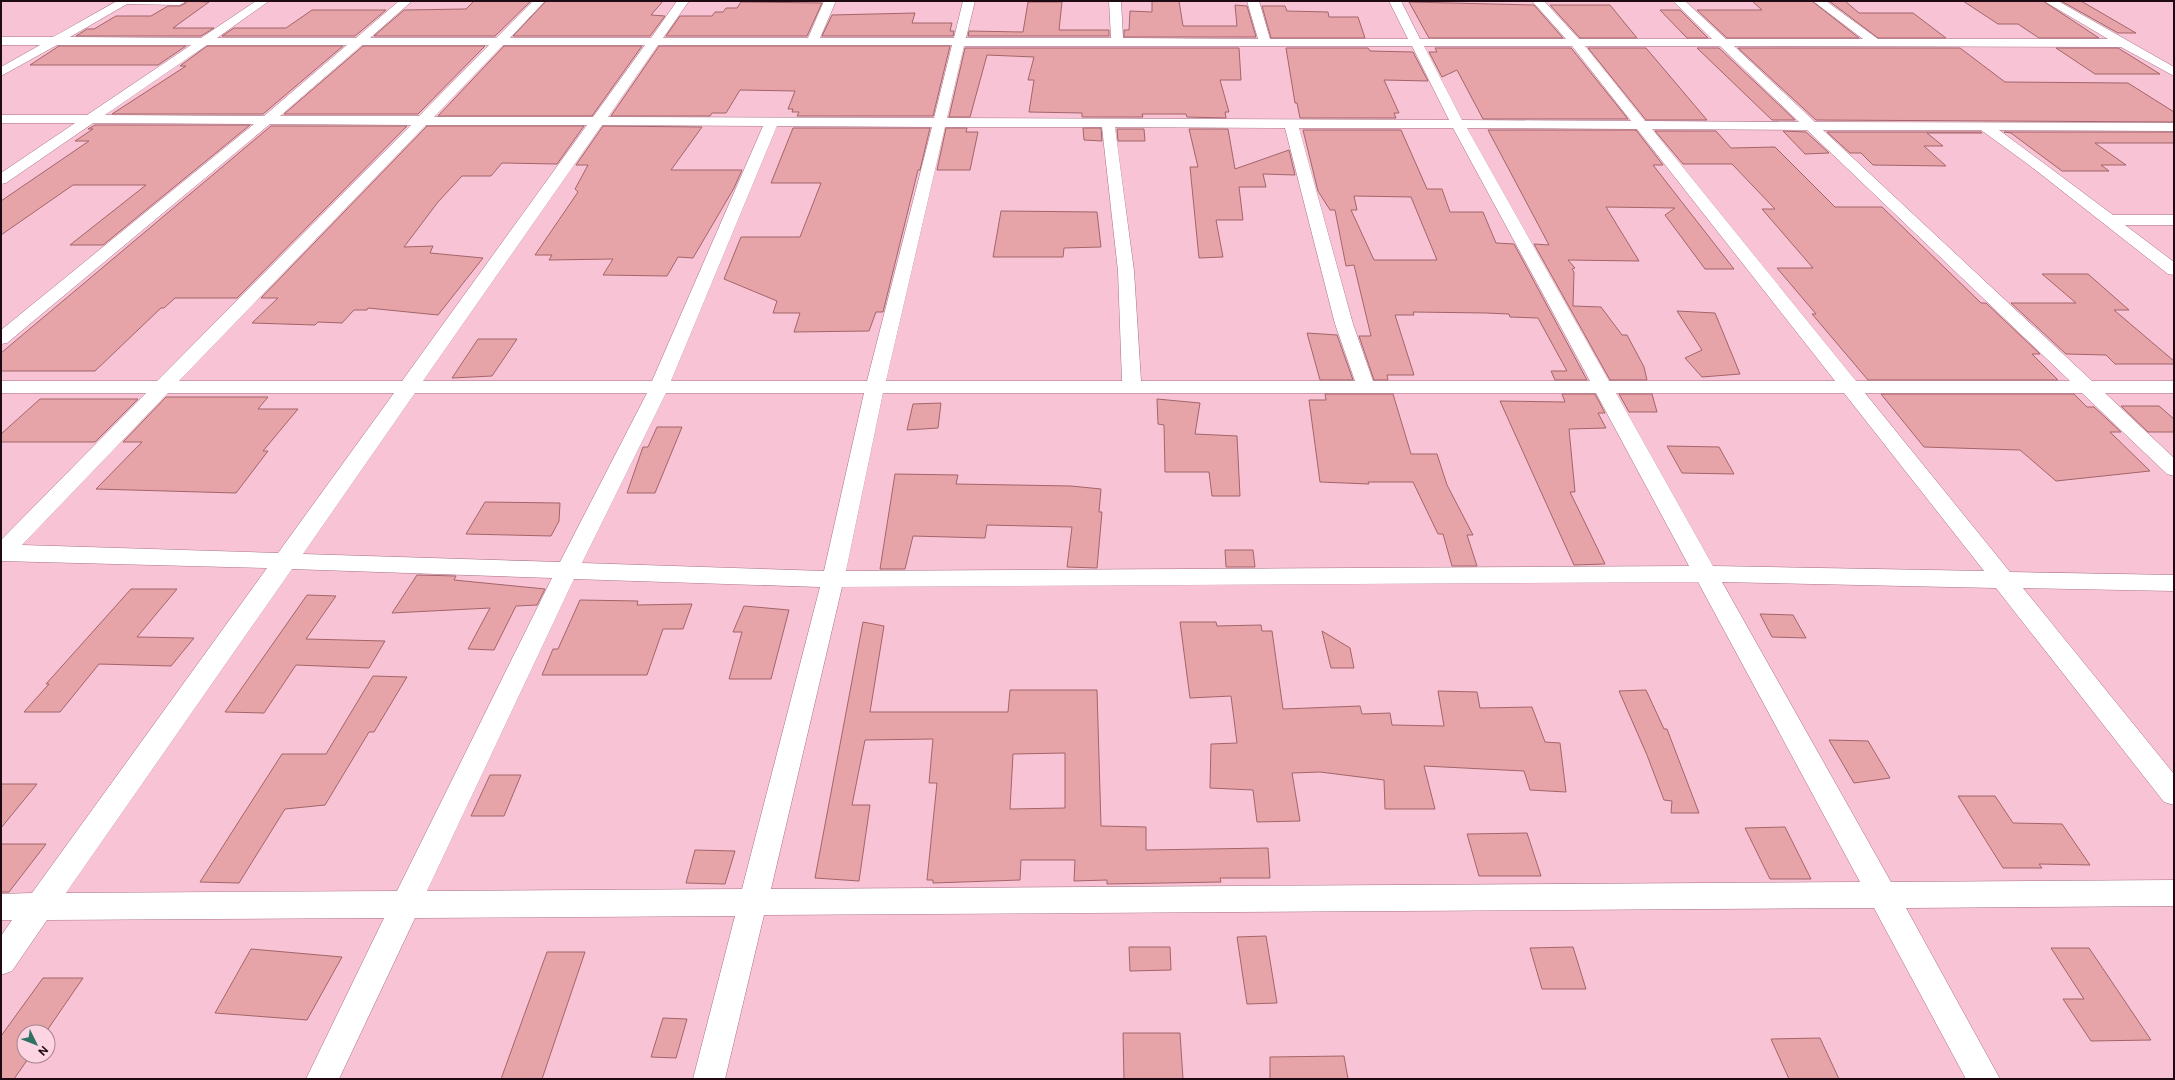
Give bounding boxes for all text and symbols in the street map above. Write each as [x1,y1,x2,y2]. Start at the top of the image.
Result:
north arrow [16,1024,56,1064]
text: N [36,1044,51,1058]

